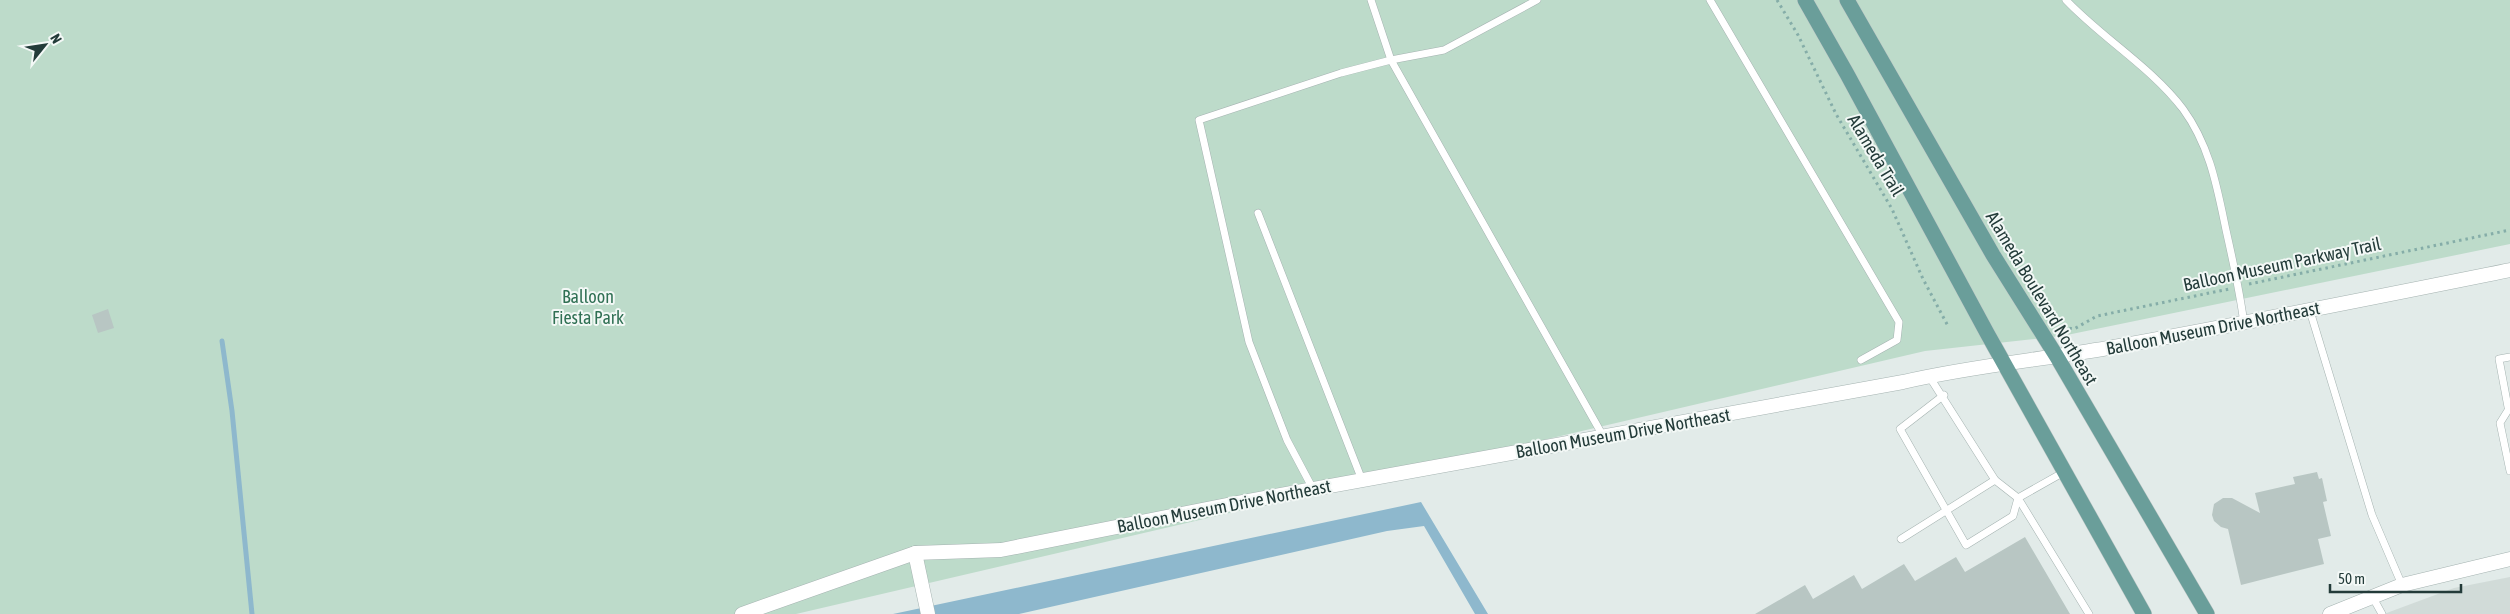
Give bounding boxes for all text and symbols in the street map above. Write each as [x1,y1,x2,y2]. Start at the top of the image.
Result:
north arrow [20,20,70,70]
text: N [47,31,65,46]
street label: Alameda Trail [1843,110,1909,200]
street label: Alameda Boulevard Northeast [1982,207,2102,389]
street label: Balloon Museum Parkway Trail [2181,233,2383,295]
park label: Balloon Fiesta Park [552,286,624,328]
street label: Balloon Museum Drive Northeast [2104,297,2322,359]
street label: Balloon Museum Drive Northeast [1514,404,1732,462]
street label: Balloon Museum Drive Northeast [1115,475,1333,537]
scale bar [2330,562,2461,594]
text: 50 m [2338,570,2365,587]

